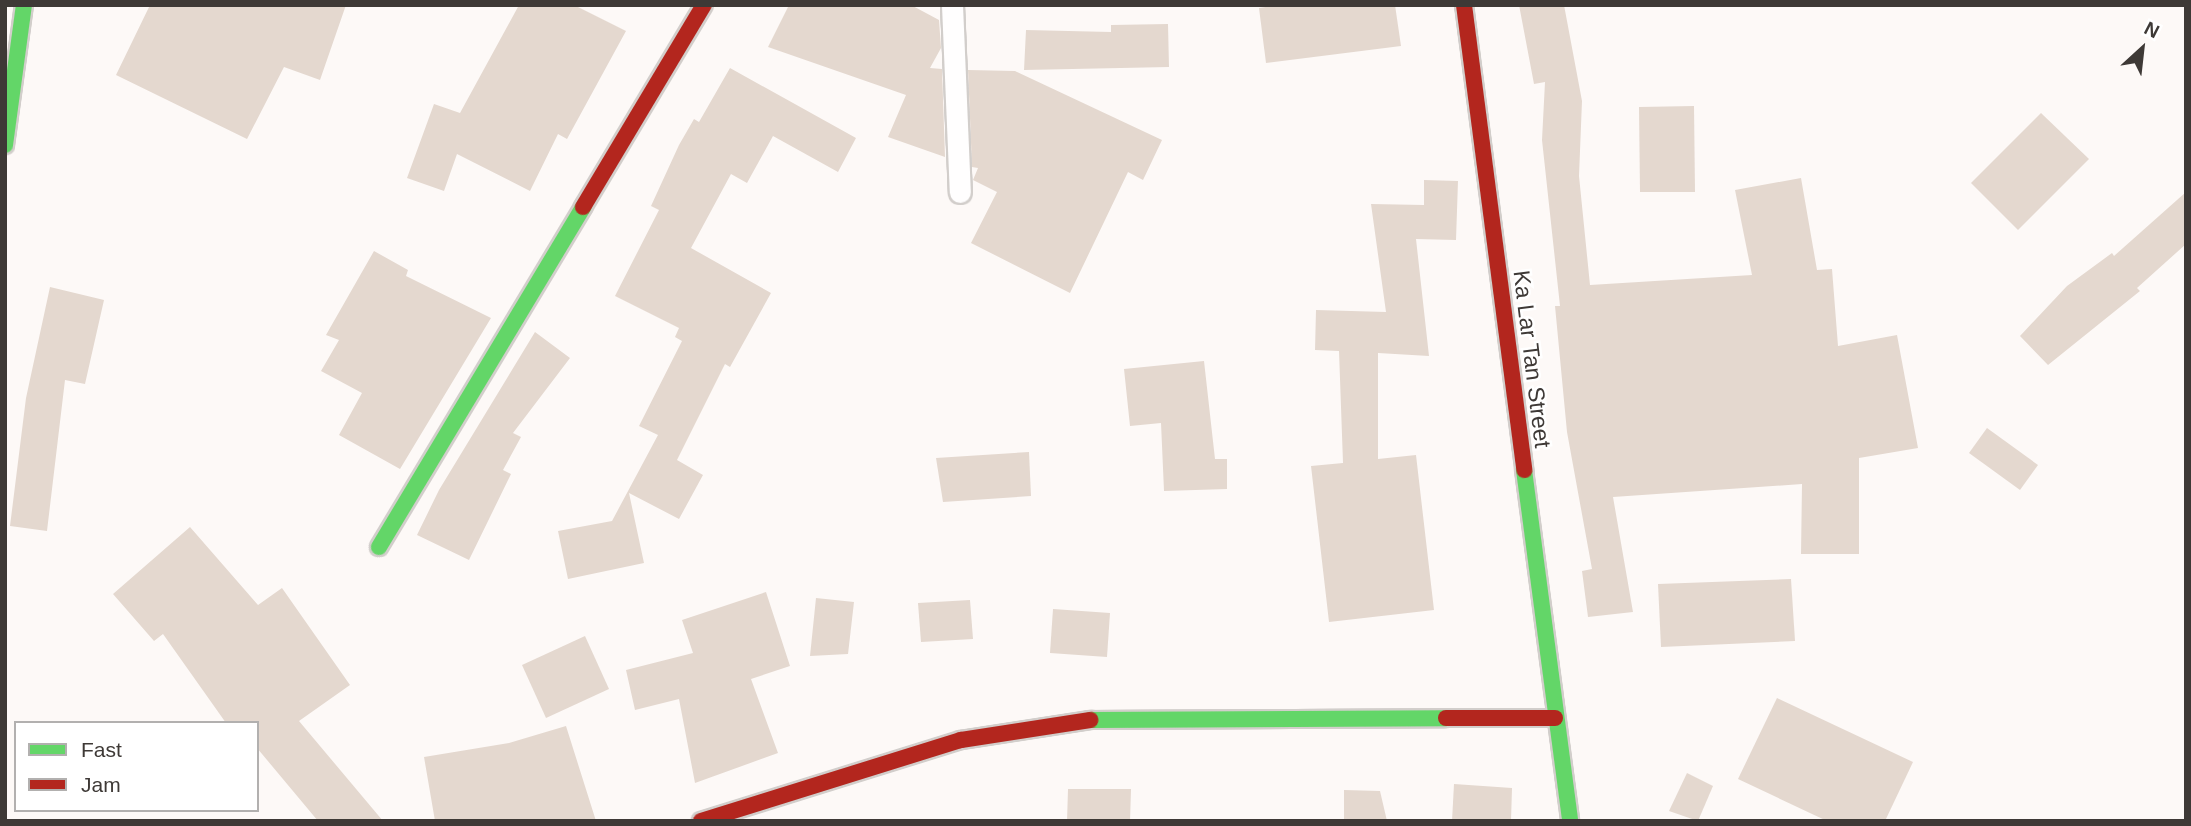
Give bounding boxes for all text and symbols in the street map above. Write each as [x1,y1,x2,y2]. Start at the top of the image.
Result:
north arrow [2107,14,2177,84]
text: N [2141,17,2163,42]
street label: Ka Lar Tan Street [1507,268,1557,450]
legend [14,721,259,812]
text: Fast [81,738,122,761]
text: Jam [81,773,121,796]

